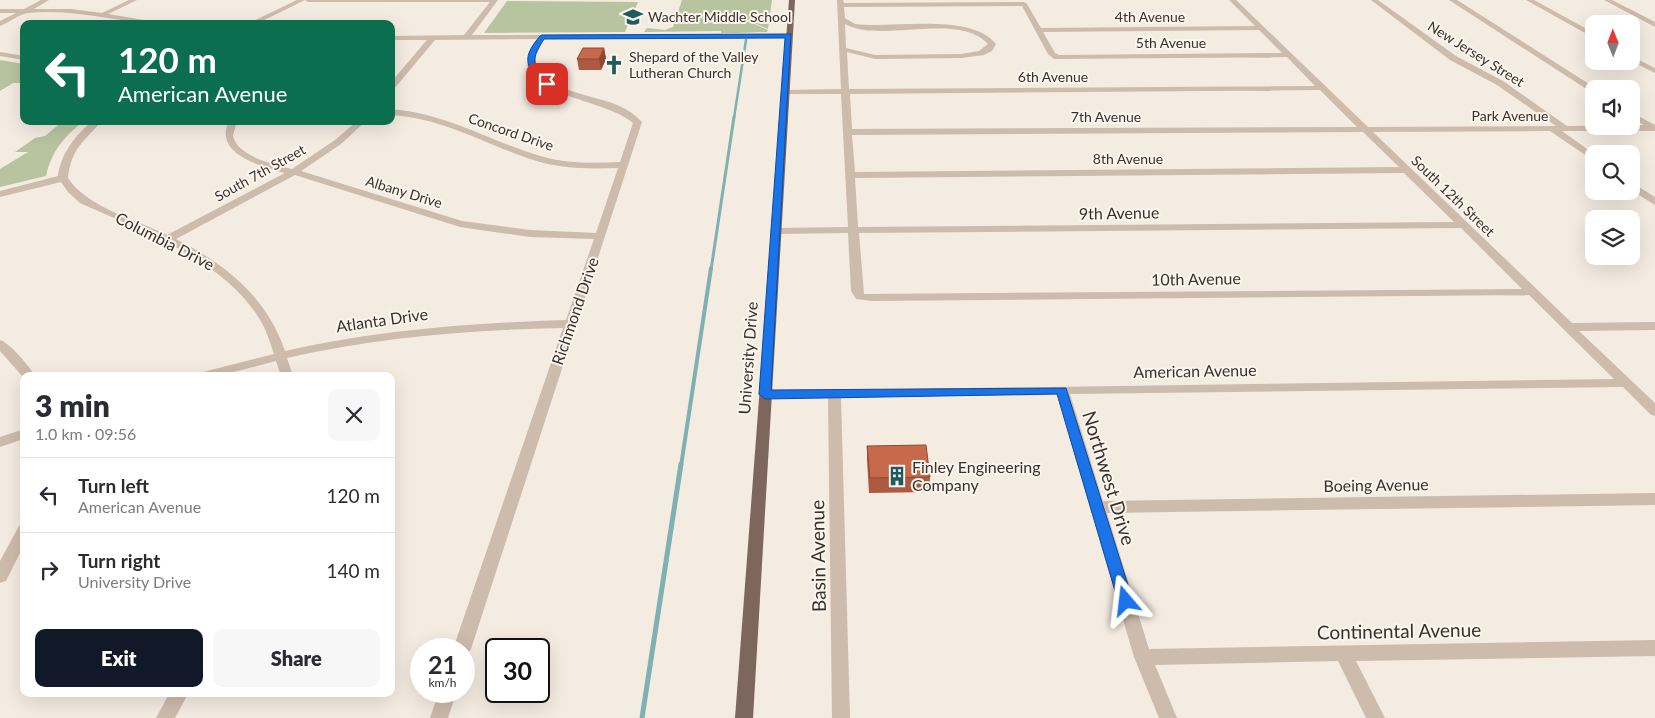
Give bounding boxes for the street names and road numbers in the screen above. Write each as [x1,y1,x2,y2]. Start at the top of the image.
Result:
street label: 4th Avenue [1115,8,1185,25]
street label: New Jersey Street [1425,17,1528,90]
street label: 5th Avenue [1136,34,1206,51]
street label: 6th Avenue [1018,68,1088,85]
street label: Park Avenue [1472,107,1548,124]
street label: 7th Avenue [1071,108,1141,125]
street label: Concord Drive [466,109,556,154]
street label: South 7th Street [211,141,308,205]
street label: 8th Avenue [1093,150,1163,167]
street label: South 12th Street [1408,152,1499,240]
street label: Albany Drive [364,172,444,211]
street label: 9th Avenue [1079,202,1159,223]
street label: Columbia Drive [113,207,218,274]
street label: Richmond Drive [547,254,602,367]
street label: 10th Avenue [1151,268,1241,289]
street label: University Drive [734,301,761,415]
street label: Atlanta Drive [335,304,429,335]
street label: American Avenue [1133,360,1257,381]
street label: Northwest Drive [1078,408,1141,548]
street label: Boeing Avenue [1323,474,1429,495]
street label: Basin Avenue [805,500,830,612]
street label: Continental Avenue [1317,618,1481,643]

